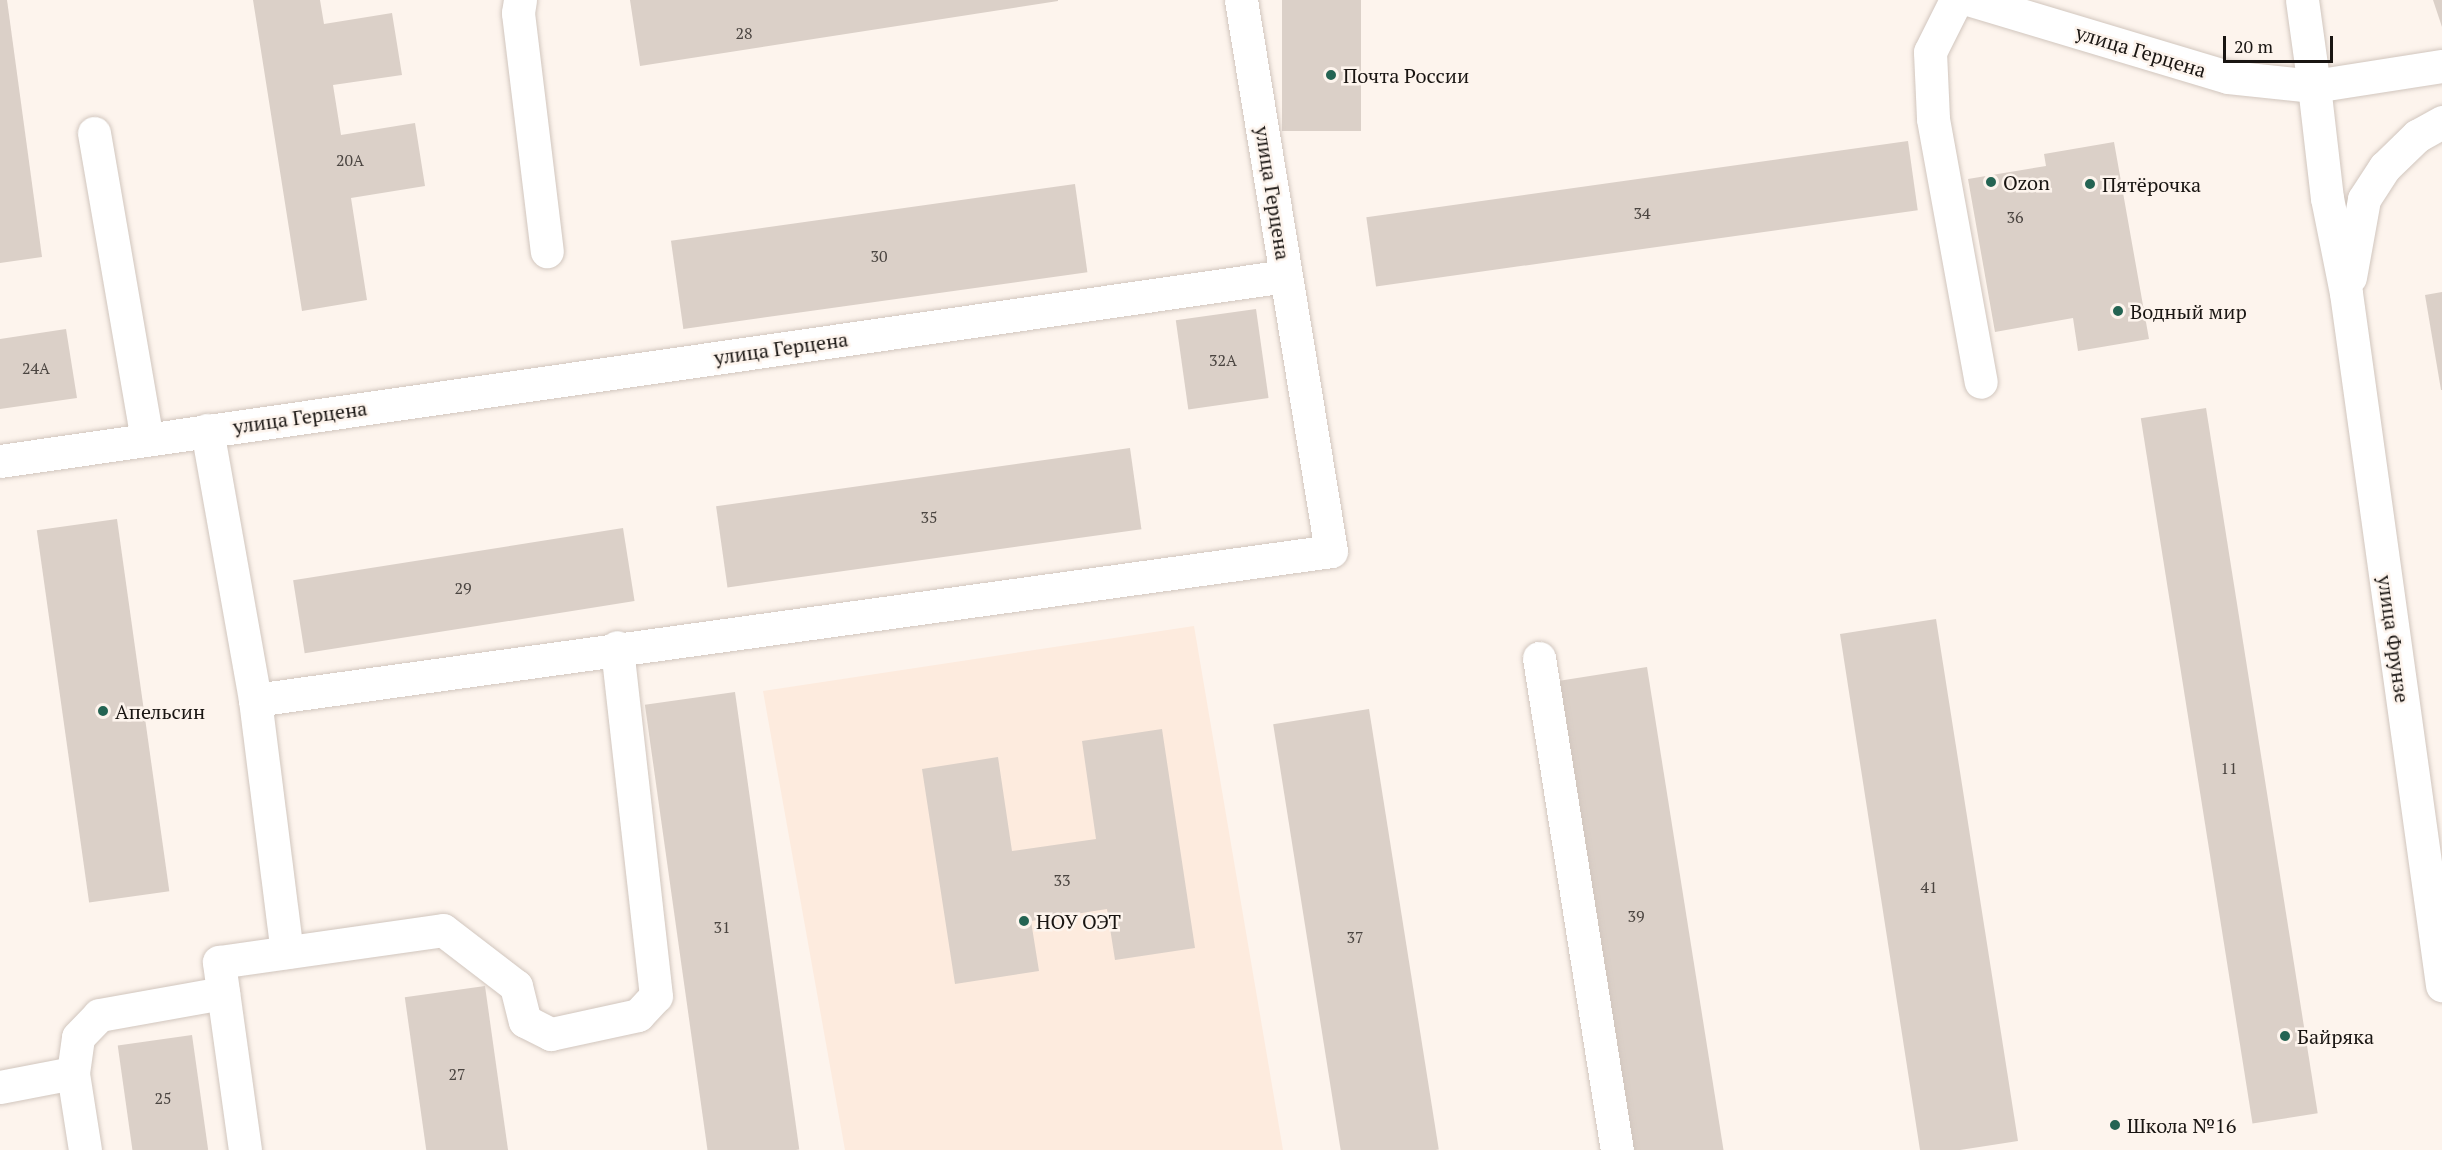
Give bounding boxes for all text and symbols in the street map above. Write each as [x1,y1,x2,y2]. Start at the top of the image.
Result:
street label: улица Герцена [2073,20,2209,82]
house number: 28 [735,23,753,43]
scale bar [2226,24,2336,62]
text: 20 m [2234,34,2273,58]
place label: Почта России [1343,63,1469,87]
marker: Почта России [1324,68,1338,82]
street label: улица Герцена [1251,124,1295,262]
house number: 20А [336,150,364,170]
place label: Ozon [2003,170,2050,194]
place label: Пятёрочка [2102,172,2201,196]
marker: Ozon [1984,175,1998,189]
marker: Пятёрочка [2083,177,2097,191]
house number: 34 [1633,203,1651,223]
house number: 36 [2006,207,2024,227]
house number: 30 [870,246,888,266]
place label: Водный мир [2130,299,2247,323]
marker: Водный мир [2111,304,2125,318]
street label: улица Герцена [712,327,850,369]
house number: 32А [1209,350,1237,370]
house number: 24А [22,358,50,378]
street label: улица Герцена [231,396,369,438]
house number: 35 [920,507,938,527]
street label: улица Фрунзе [2373,574,2415,704]
house number: 29 [454,578,472,598]
place label: Апельсин [115,699,205,723]
marker: Апельсин [96,704,110,718]
house number: 11 [2220,758,2238,778]
house number: 33 [1053,870,1071,890]
house number: 41 [1920,877,1938,897]
house number: 39 [1627,906,1645,926]
place label: НОУ ОЭТ [1036,909,1121,933]
marker: НОУ ОЭТ [1017,914,1031,928]
house number: 31 [713,917,731,937]
house number: 37 [1346,927,1364,947]
place label: Байряка [2297,1024,2374,1048]
marker: Байряка [2278,1029,2292,1043]
house number: 27 [448,1064,466,1084]
house number: 25 [154,1088,172,1108]
place label: Школа №16 [2127,1113,2236,1137]
marker: Школа №16 [2108,1118,2122,1132]

